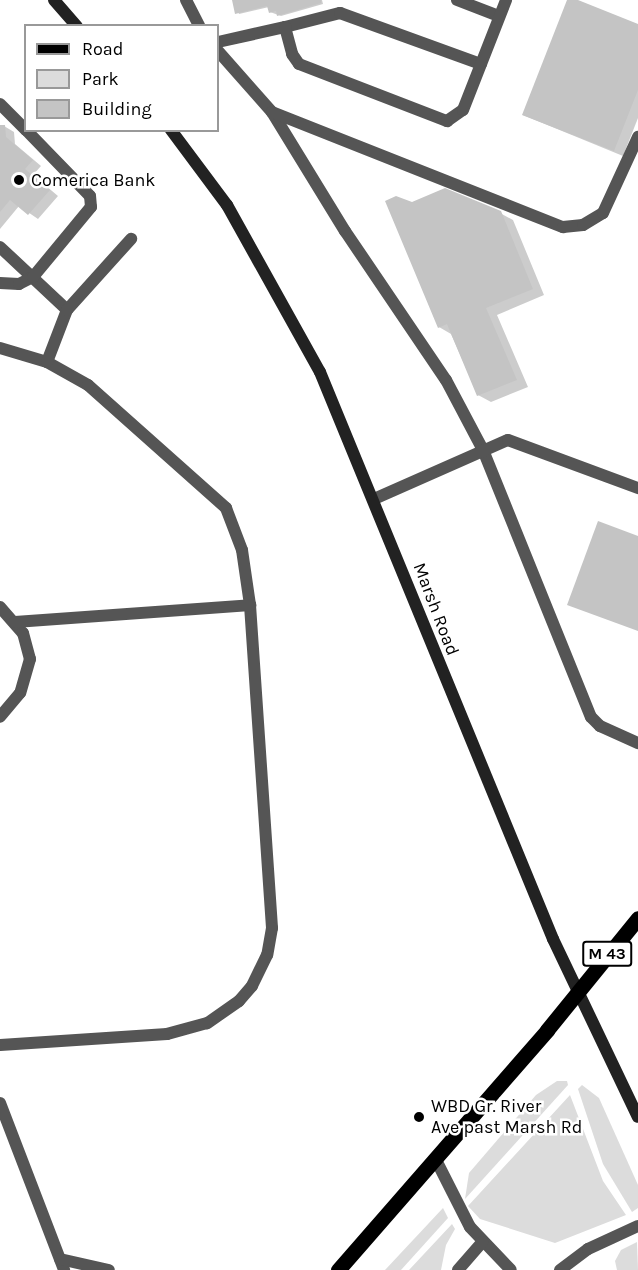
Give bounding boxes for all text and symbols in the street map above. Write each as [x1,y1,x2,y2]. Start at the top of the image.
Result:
legend [24,24,219,132]
text: Road [82,38,123,60]
text: Park [82,68,119,90]
text: Building [82,98,152,120]
place label: Comerica Bank [31,169,155,191]
marker: Comerica Bank [12,173,26,187]
street label: Marsh Road [408,560,464,658]
road number: M 43 [582,941,632,967]
place label: WBD Gr. River Ave past Marsh Rd [431,1096,582,1138]
marker: WBD Gr. River Ave past Marsh Rd [412,1110,426,1124]

